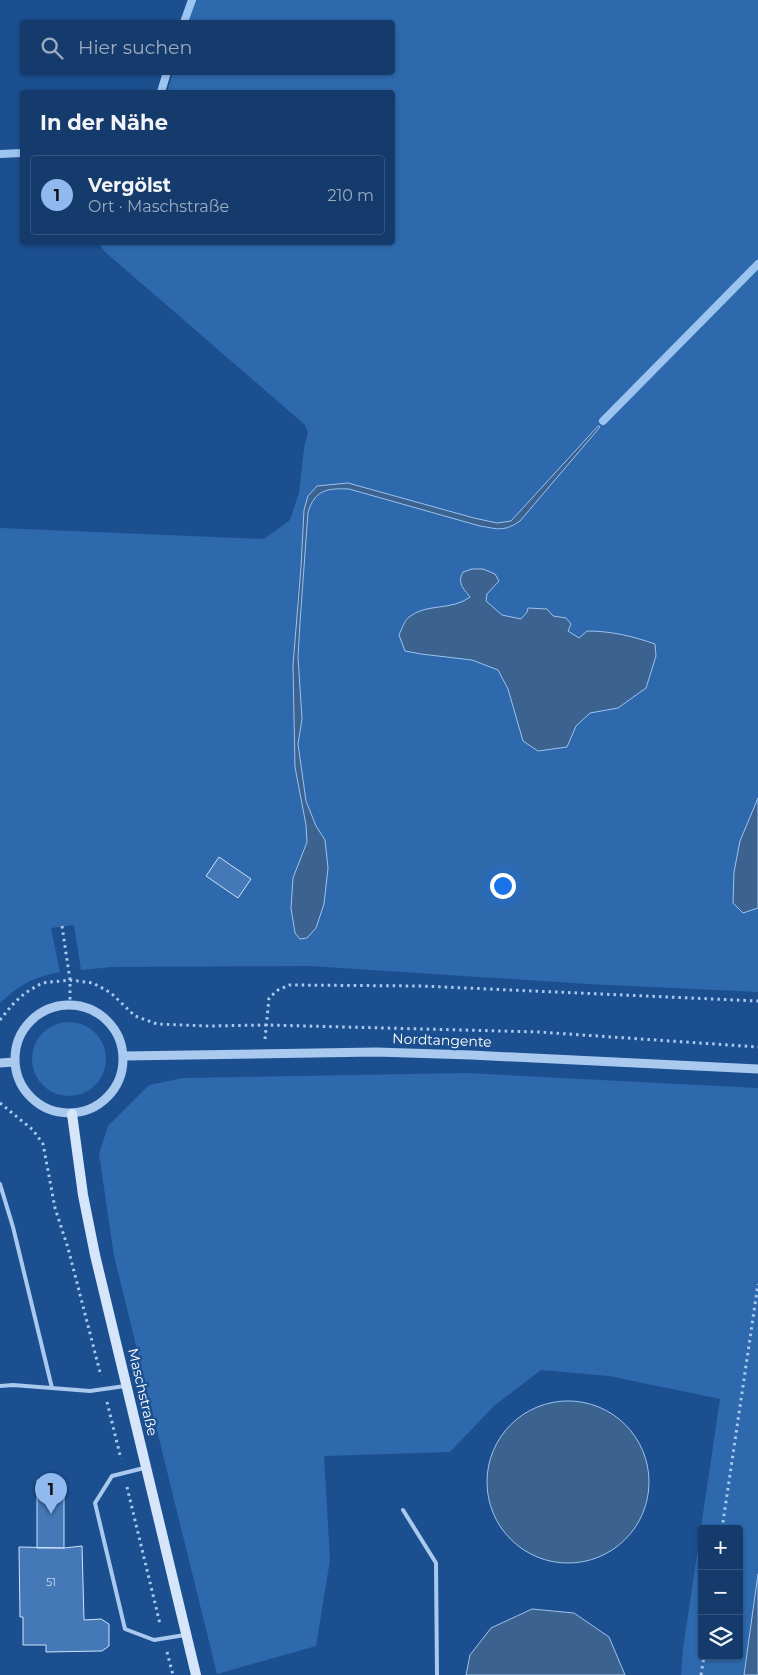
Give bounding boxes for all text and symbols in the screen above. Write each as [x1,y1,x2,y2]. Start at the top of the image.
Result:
search box [20,20,395,75]
icon: search [38,34,66,62]
text: Hier suchen [78,36,192,59]
text: In der Nähe [40,110,168,135]
text: Vergölst [88,174,171,197]
text: 1 [54,186,60,205]
text: 210 m [327,186,374,205]
text: Ort · Maschstraße [88,197,229,216]
your location [490,873,516,899]
street label: Nordtangente [392,1029,492,1051]
street label: Maschstraße [124,1346,162,1438]
pin: 1 [35,1473,67,1514]
map controls [698,1525,743,1660]
button: + [698,1525,743,1570]
button: − [698,1570,743,1615]
house number: 51 [46,1575,56,1589]
button: layers [698,1615,743,1660]

